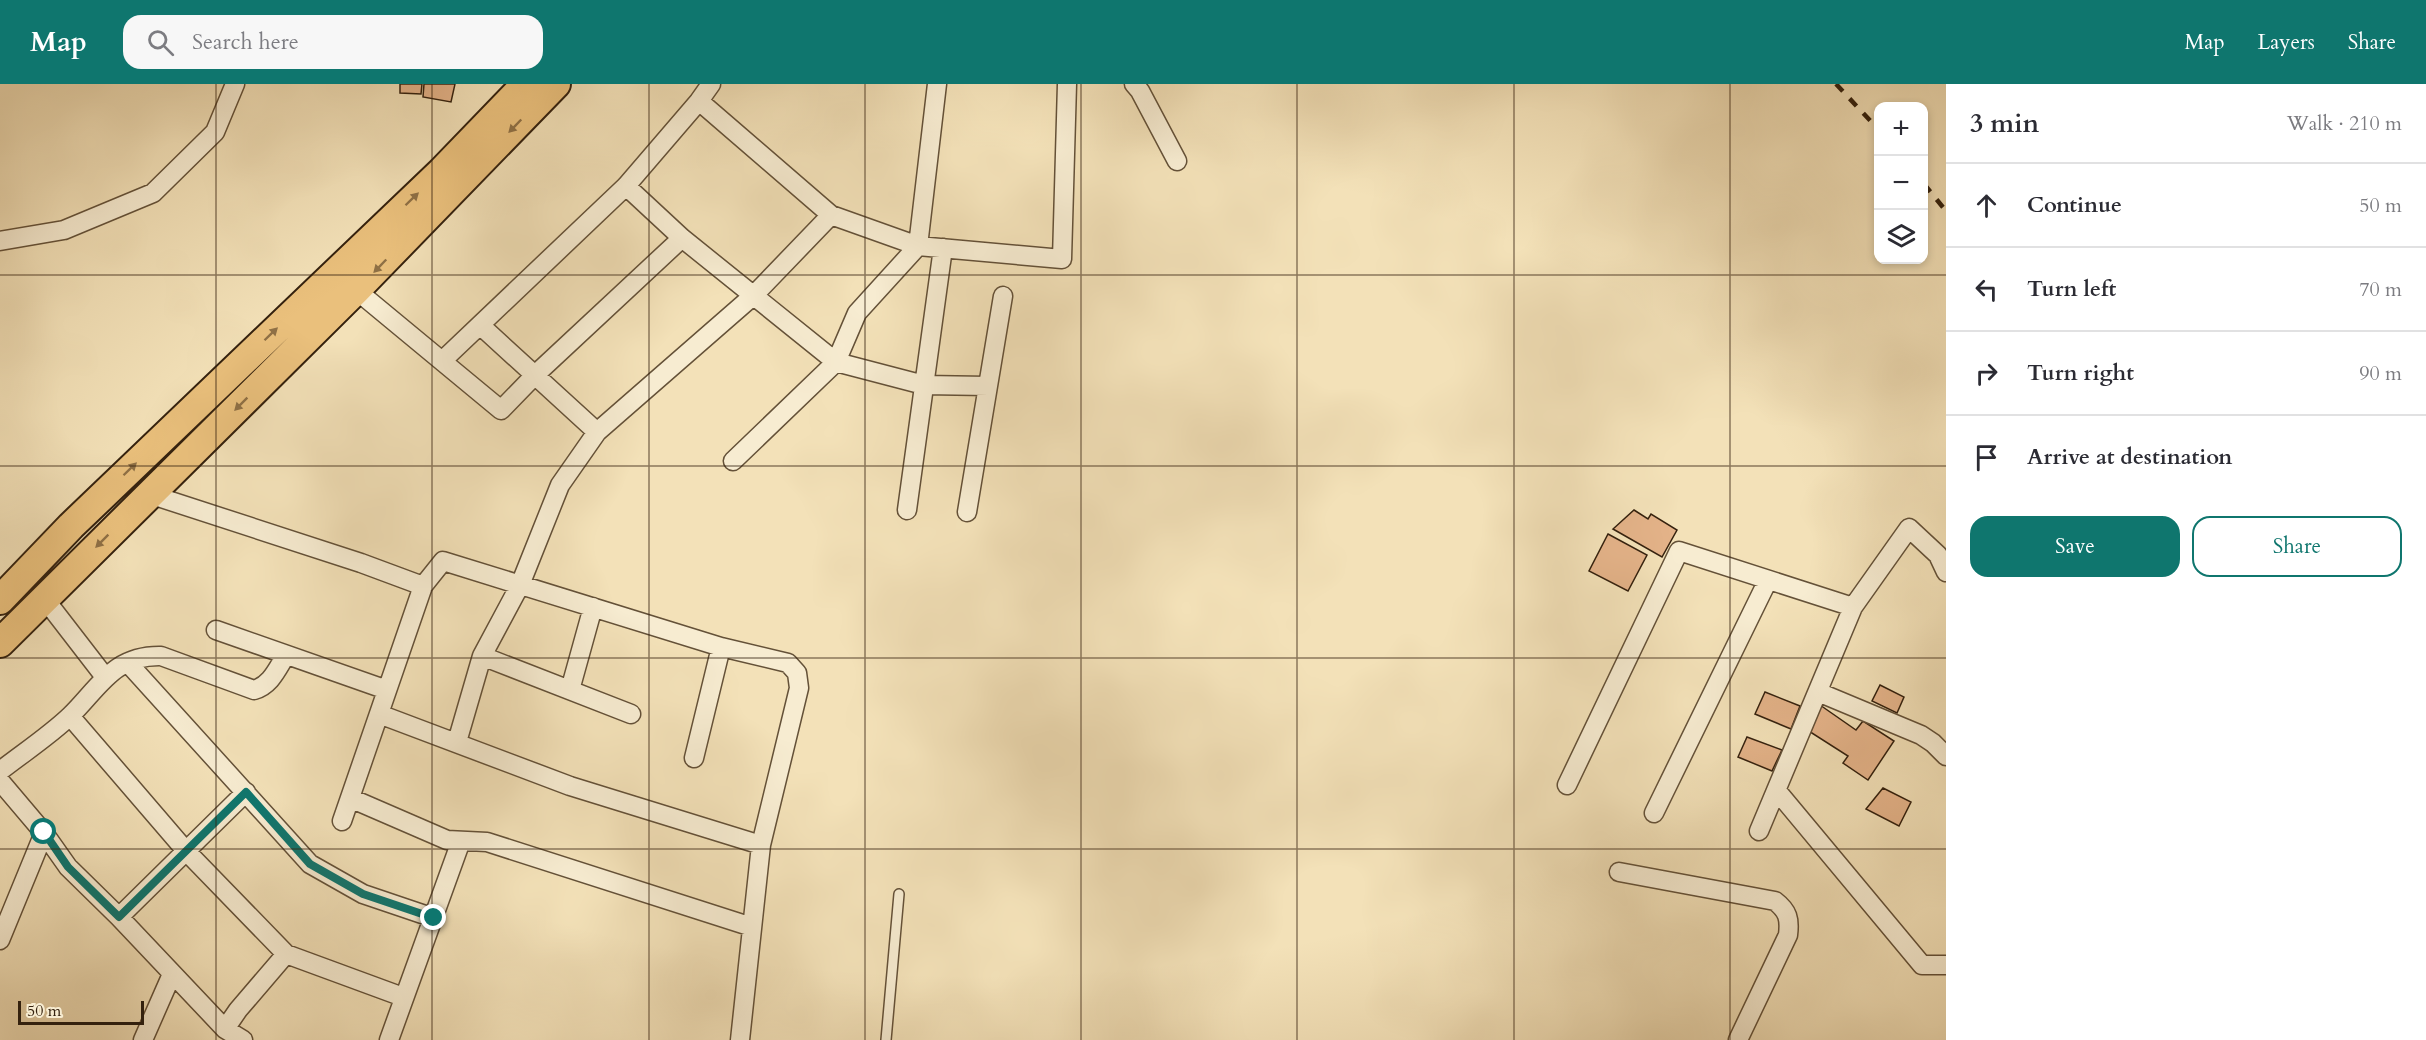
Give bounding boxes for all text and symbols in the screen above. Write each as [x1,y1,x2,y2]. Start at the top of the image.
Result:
search box [123,15,543,69]
text: Map [30,23,87,61]
icon: search [144,26,177,59]
text: Search here [192,27,299,57]
text: Map [2185,28,2225,57]
text: Layers [2258,28,2315,57]
text: Share [2348,28,2396,57]
map controls [1874,102,1928,264]
button: + [1874,102,1928,156]
text: 3 min [1970,106,2039,141]
text: Walk · 210 m [2287,110,2402,137]
one-way arrow [509,119,523,133]
button: − [1874,156,1928,210]
icon: ahead [1970,189,2003,222]
text: Continue [2027,190,2122,220]
text: 50 m [2359,192,2402,219]
one-way arrow [404,193,418,207]
button: layers [1874,210,1928,264]
one-way arrow [373,259,387,273]
icon: left [1970,273,2003,306]
text: Turn left [2027,274,2116,304]
text: 70 m [2359,276,2402,303]
one-way arrow [263,327,278,341]
icon: right [1970,357,2003,390]
text: Turn right [2027,358,2134,388]
text: 90 m [2359,360,2402,387]
one-way arrow [235,396,249,410]
icon: arrive [1970,441,2003,474]
text: Arrive at destination [2027,442,2232,472]
one-way arrow [122,462,137,476]
button: Save [1970,516,2180,577]
button: Share [2192,516,2402,577]
one-way arrow [96,533,110,547]
route start [30,818,56,844]
route end [420,904,446,930]
scale bar [18,998,144,1026]
text: 50 m [27,1000,61,1022]

